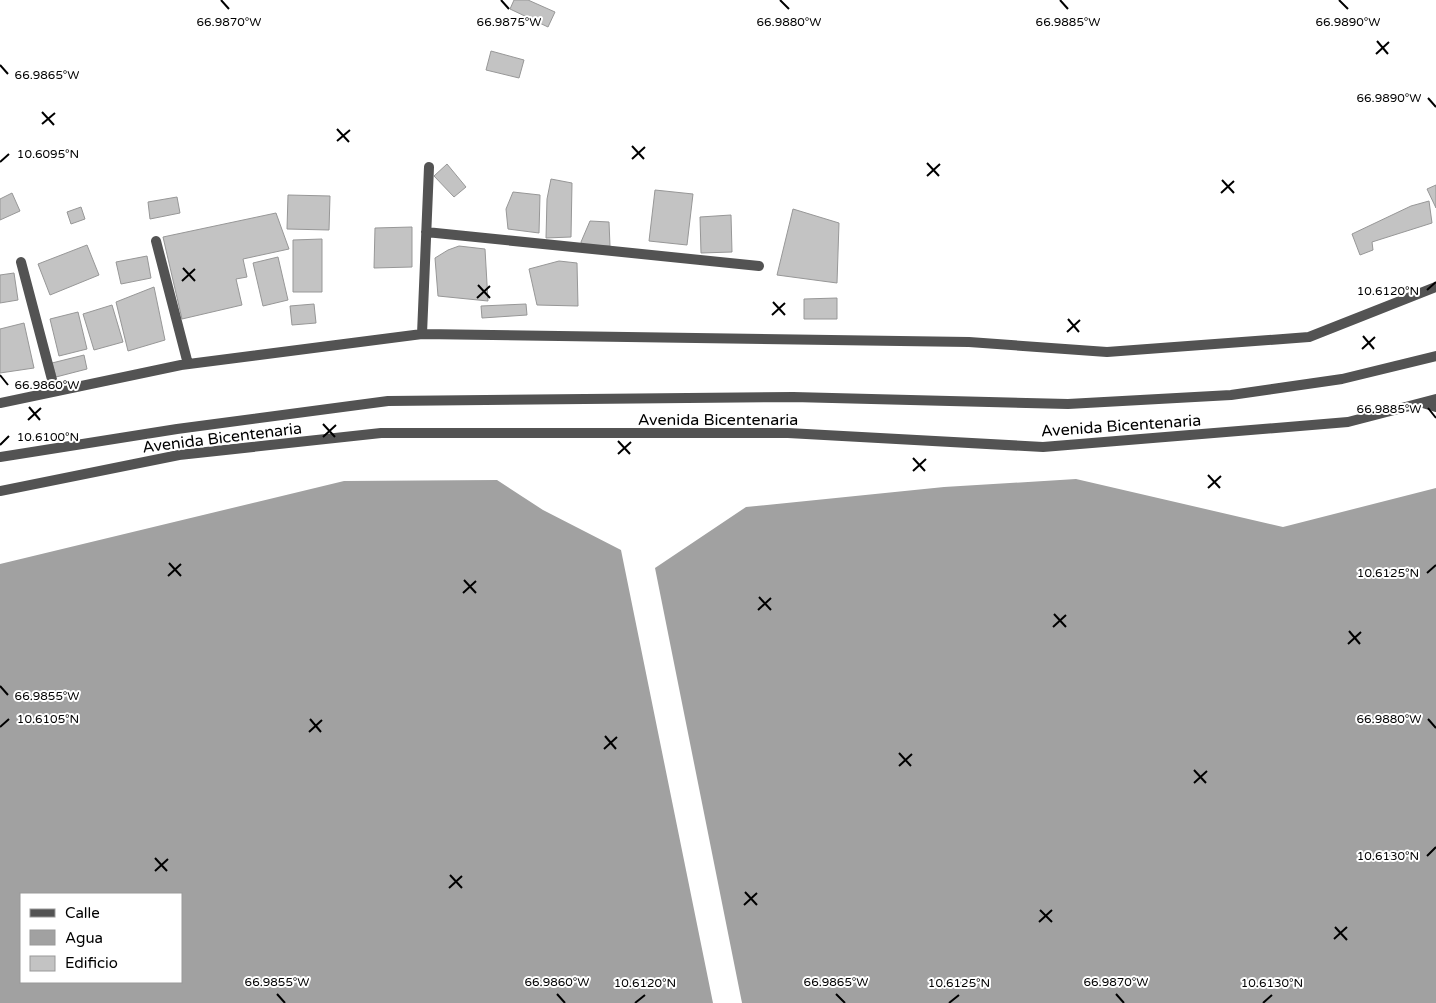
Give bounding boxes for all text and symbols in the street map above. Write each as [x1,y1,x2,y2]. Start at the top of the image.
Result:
text: 66.9870°W [196,15,262,29]
text: 66.9875°W [477,15,541,29]
text: 66.9880°W [756,15,822,29]
text: 66.9885°W [1036,15,1100,29]
text: 66.9890°W [1315,15,1381,29]
text: 66.9865°W [15,68,79,82]
text: 66.9890°W [1356,91,1422,105]
text: 10.6095°N [17,147,79,161]
text: 10.6120°N [1357,284,1419,298]
text: 66.9860°W [14,378,80,392]
text: 66.9885°W [1357,402,1421,416]
street label: Avenida Bicentenaria [638,410,798,430]
street label: Avenida Bicentenaria [1040,410,1202,442]
street label: Avenida Bicentenaria [141,418,303,458]
text: 10.6100°N [17,430,79,444]
text: 10.6125°N [1357,566,1419,580]
text: 66.9855°W [15,689,79,703]
text: 10.6105°N [17,712,79,726]
text: 66.9880°W [1356,712,1422,726]
text: 10.6130°N [1357,849,1419,863]
legend [20,893,182,983]
text: Calle [65,904,100,922]
text: Agua [65,929,103,947]
text: Edificio [65,954,118,972]
text: 66.9855°W [245,975,309,989]
text: 66.9860°W [524,975,590,989]
text: 66.9865°W [804,975,868,989]
text: 66.9870°W [1083,975,1149,989]
text: 10.6120°N [614,976,676,990]
text: 10.6125°N [928,976,990,990]
text: 10.6130°N [1241,976,1303,990]

